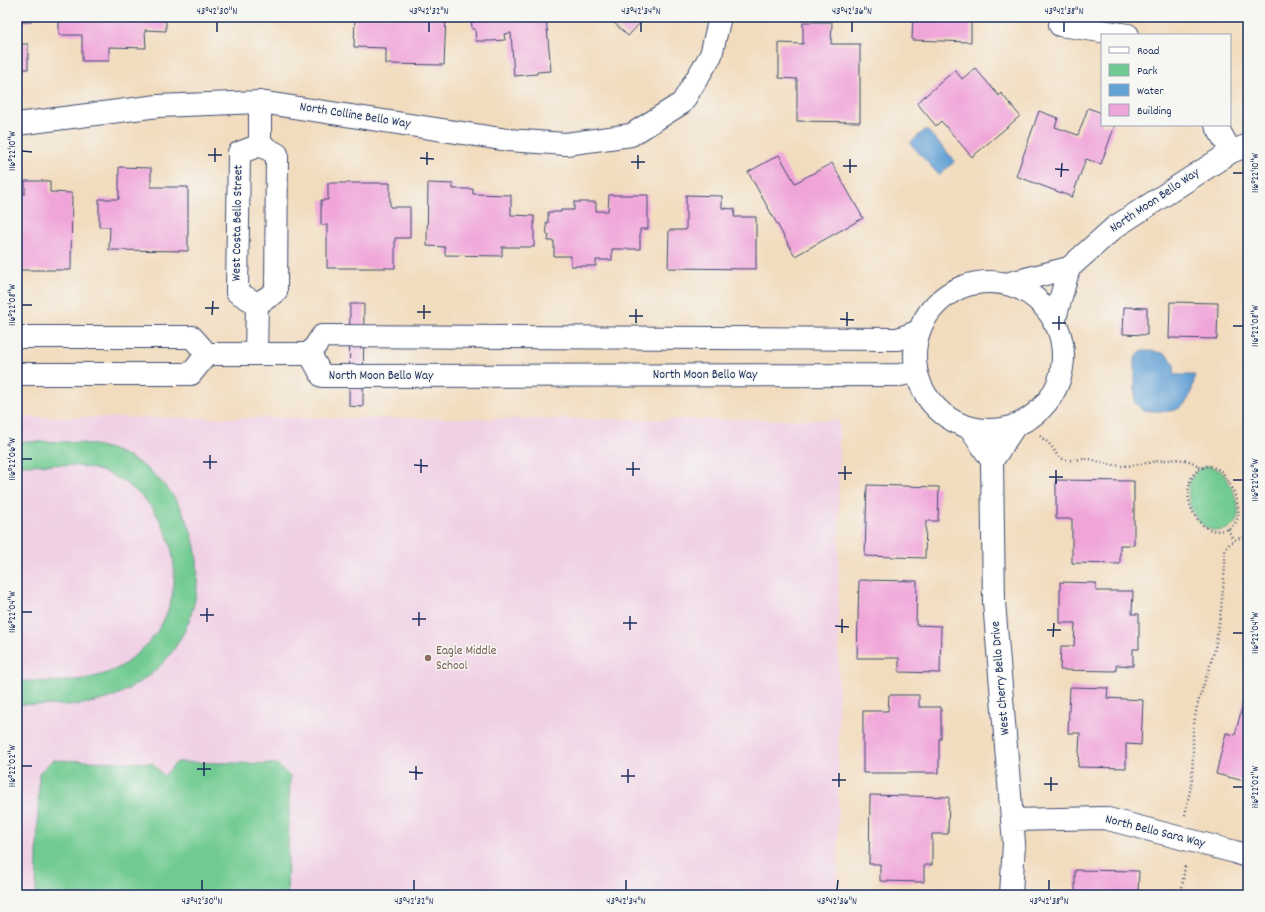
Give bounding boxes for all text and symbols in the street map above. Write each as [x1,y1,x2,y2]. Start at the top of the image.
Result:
text: 43°42'30"N [197,5,237,19]
text: 43°42'32"N [409,5,449,19]
text: 43°42'34"N [621,5,661,19]
text: 43°42'36"N [832,5,872,19]
text: 43°42'38"N [1044,5,1084,19]
legend [1101,34,1231,126]
text: Road [1137,43,1159,60]
text: Park [1137,63,1158,80]
text: Water [1137,83,1164,100]
street label: North Colline Bello Way [298,98,412,134]
text: Building [1137,103,1172,120]
text: 116°22'10"W [6,131,20,171]
text: 116°22'10"W [1249,153,1263,193]
street label: North Moon Bello Way [1106,163,1204,238]
street label: West Costa Bello Street [227,164,249,281]
text: 116°22'08"W [6,284,20,326]
text: 116°22'08"W [1249,305,1263,347]
street label: North Moon Bello Way [653,366,758,385]
street label: North Moon Bello Way [329,367,434,386]
text: 116°22'06"W [6,437,20,480]
text: 116°22'06"W [1249,458,1263,501]
text: 116°22'04"W [6,591,20,633]
text: 116°22'04"W [1249,612,1263,654]
street label: West Cherry Bello Drive [987,620,1015,736]
place label: Eagle Middle School [436,642,497,676]
marker: Eagle Middle School [423,653,433,663]
text: 116°22'02"W [6,745,20,787]
text: 116°22'02"W [1249,766,1263,808]
street label: North Bello Sara Way [1103,810,1208,854]
text: 43°42'30"N [182,895,222,909]
text: 43°42'32"N [394,895,434,909]
text: 43°42'34"N [606,895,646,909]
text: 43°42'36"N [817,895,857,909]
text: 43°42'38"N [1029,895,1069,909]

